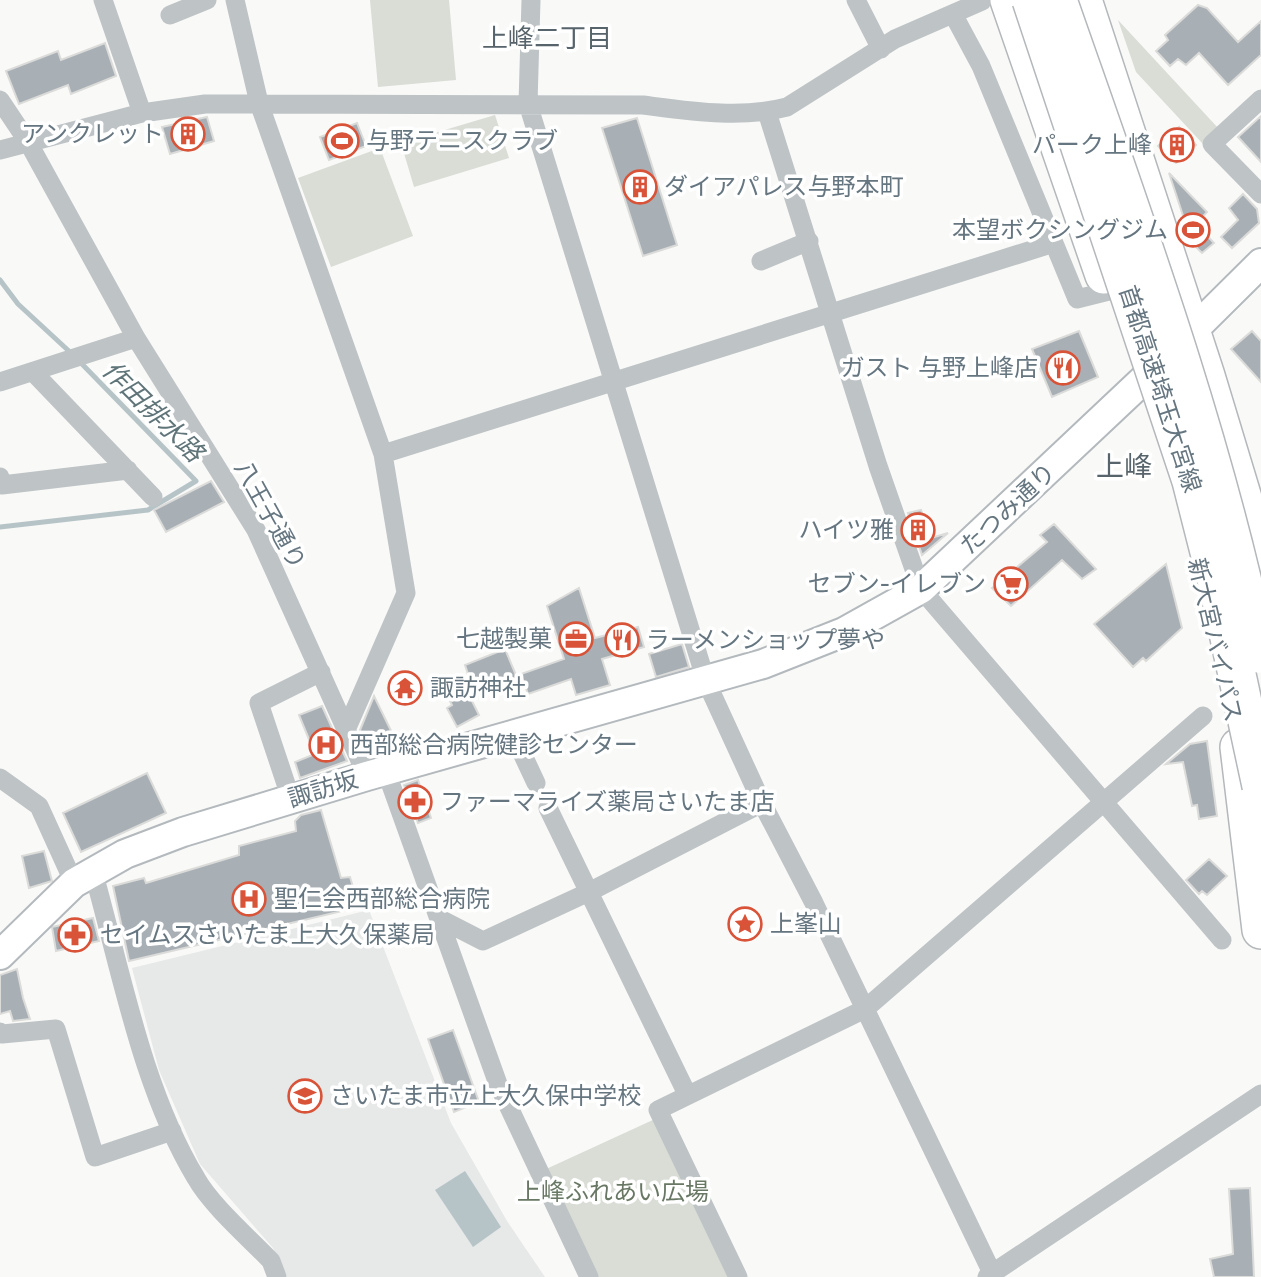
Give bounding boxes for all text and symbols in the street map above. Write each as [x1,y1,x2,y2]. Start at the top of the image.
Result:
district label: 上峰二丁目 [482,22,612,54]
building icon: アンクレット [169,115,207,153]
place label: アンクレット [21,119,164,148]
sports icon: 与野テニスクラブ [323,122,361,160]
place label: 与野テニスクラブ [366,126,558,155]
building icon: パーク上峰 [1158,126,1196,164]
place label: パーク上峰 [1032,130,1152,159]
building icon: ダイアパレス与野本町 [621,168,659,206]
place label: ダイアパレス与野本町 [664,172,904,201]
sports icon: 本望ボクシングジム [1174,211,1212,249]
place label: 本望ボクシングジム [952,215,1168,244]
street label: 首都高速埼玉大宮線 [1113,282,1208,496]
restaurant icon: ガスト 与野上峰店 [1044,349,1082,387]
place label: ガスト 与野上峰店 [841,353,1038,382]
water label: 作田排水路 [96,354,212,470]
district label: 上峰 [1096,449,1152,483]
street label: 八王子通り [229,455,312,574]
street label: たつみ通り [954,457,1061,560]
building icon: ハイツ雅 [899,511,937,549]
place label: ハイツ雅 [798,515,894,544]
street label: 新大宮バイパス [1183,555,1248,725]
supermarket icon: セブン-イレブン [992,565,1030,603]
place label: セブン-イレブン [808,569,986,598]
office icon: 七越製菓 [557,620,595,658]
restaurant icon: ラーメンショップ夢や [603,621,641,659]
place label: 七越製菓 [456,624,552,653]
place label: ラーメンショップ夢や [646,625,885,654]
temple icon: 諏訪神社 [386,669,424,707]
place label: 諏訪神社 [430,673,526,702]
hospital icon: 西部総合病院健診センター [307,726,345,764]
place label: 西部総合病院健診センター [350,730,638,759]
street label: 諏訪坂 [284,764,362,813]
pharmacy icon: ファーマライズ薬局さいたま店 [396,783,434,821]
place label: ファーマライズ薬局さいたま店 [440,787,775,816]
hospital icon: 聖仁会西部総合病院 [230,880,268,918]
place label: 聖仁会西部総合病院 [274,884,490,913]
place icon: 上峯山 [726,905,764,943]
place label: 上峯山 [770,909,842,938]
pharmacy icon: セイムスさいたま上大久保薬局 [56,916,94,954]
place label: セイムスさいたま上大久保薬局 [100,920,435,949]
school or university icon: さいたま市立上大久保中学校 [286,1077,324,1115]
place label: さいたま市立上大久保中学校 [330,1081,641,1110]
park label: 上峰ふれあい広場 [517,1177,709,1206]

